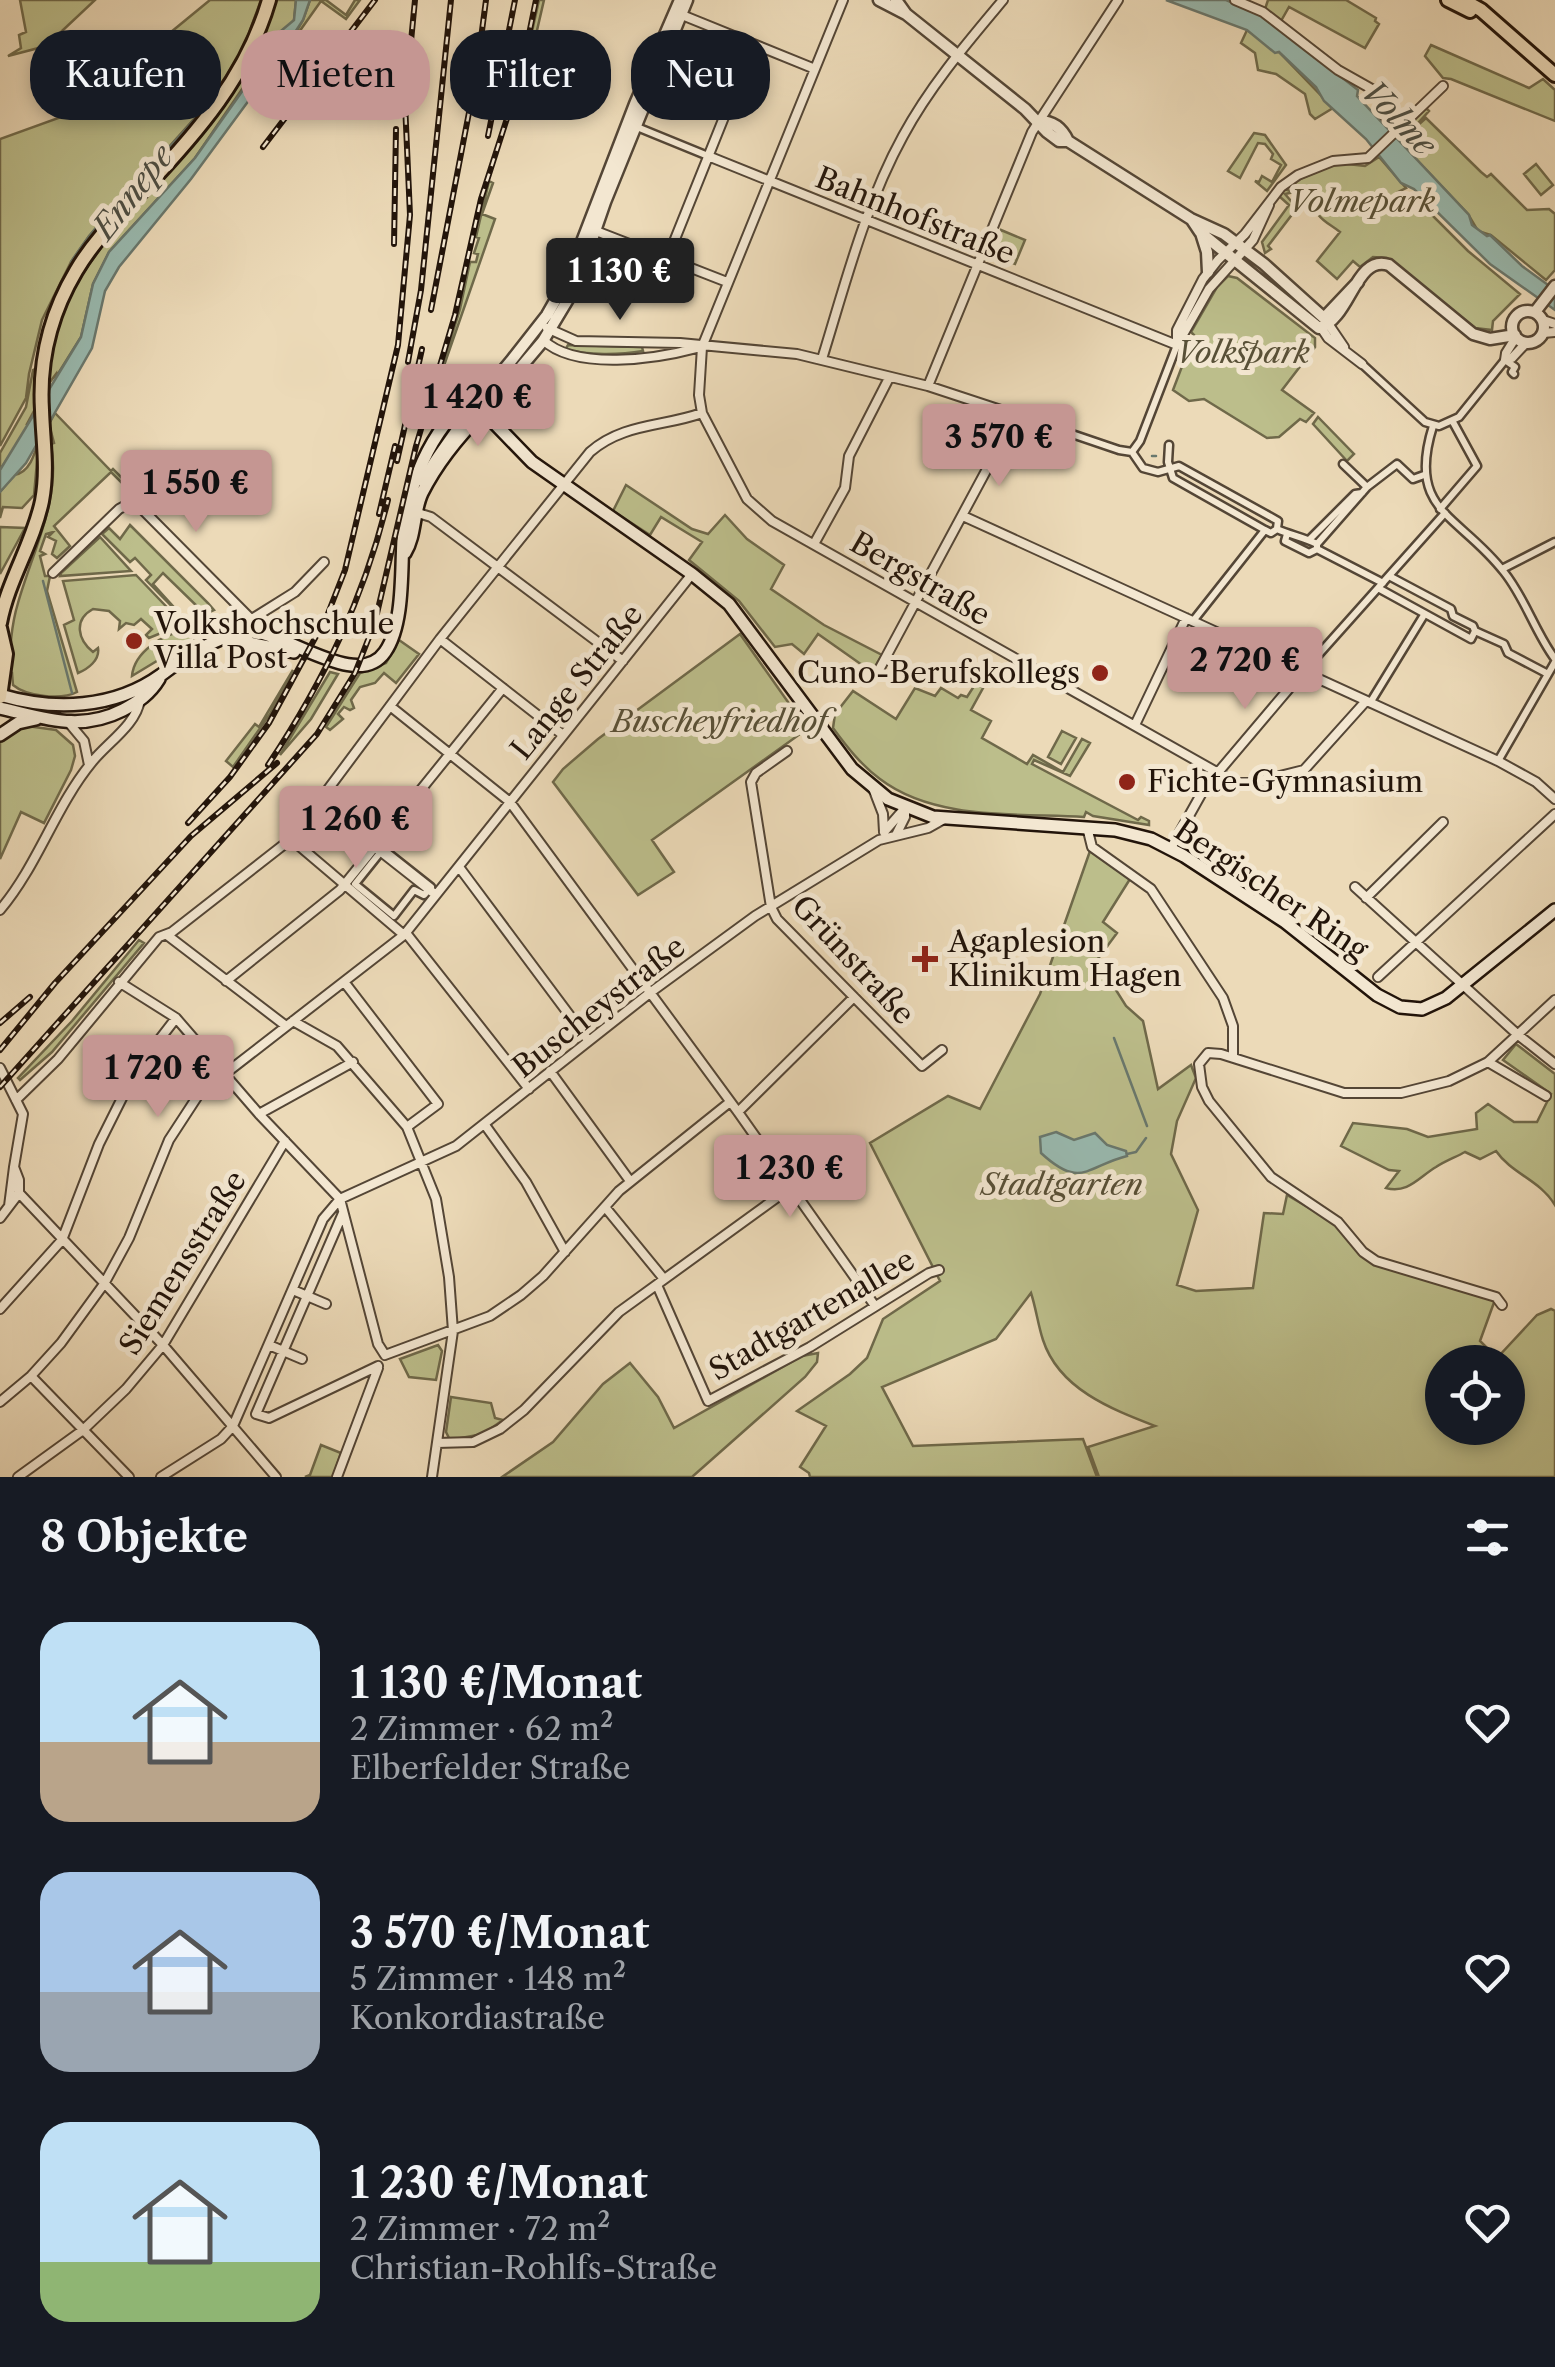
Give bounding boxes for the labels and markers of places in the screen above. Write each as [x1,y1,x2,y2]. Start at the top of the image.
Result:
pin: 1 130 € [528,238,712,323]
pin: 1 420 € [386,364,570,449]
pin: 3 570 € [907,404,1091,489]
pin: 1 550 € [104,450,288,535]
place label: Volkshochschule Villa Post [153,605,394,676]
pin: 2 720 € [1153,627,1337,712]
marker: Volkshochschule Villa Post [123,630,145,652]
place label: Cuno-Berufskollegs [797,654,1080,691]
marker: Cuno-Berufskollegs [1089,662,1111,684]
place label: Fichte-Gymnasium [1147,763,1423,800]
marker: Fichte-Gymnasium [1116,771,1138,793]
pin: 1 260 € [264,786,448,871]
place label: Agaplesion Klinikum Hagen [947,923,1182,994]
marker: Agaplesion Klinikum Hagen [912,946,938,972]
pin: 1 720 € [66,1035,250,1120]
pin: 1 230 € [698,1135,882,1220]

